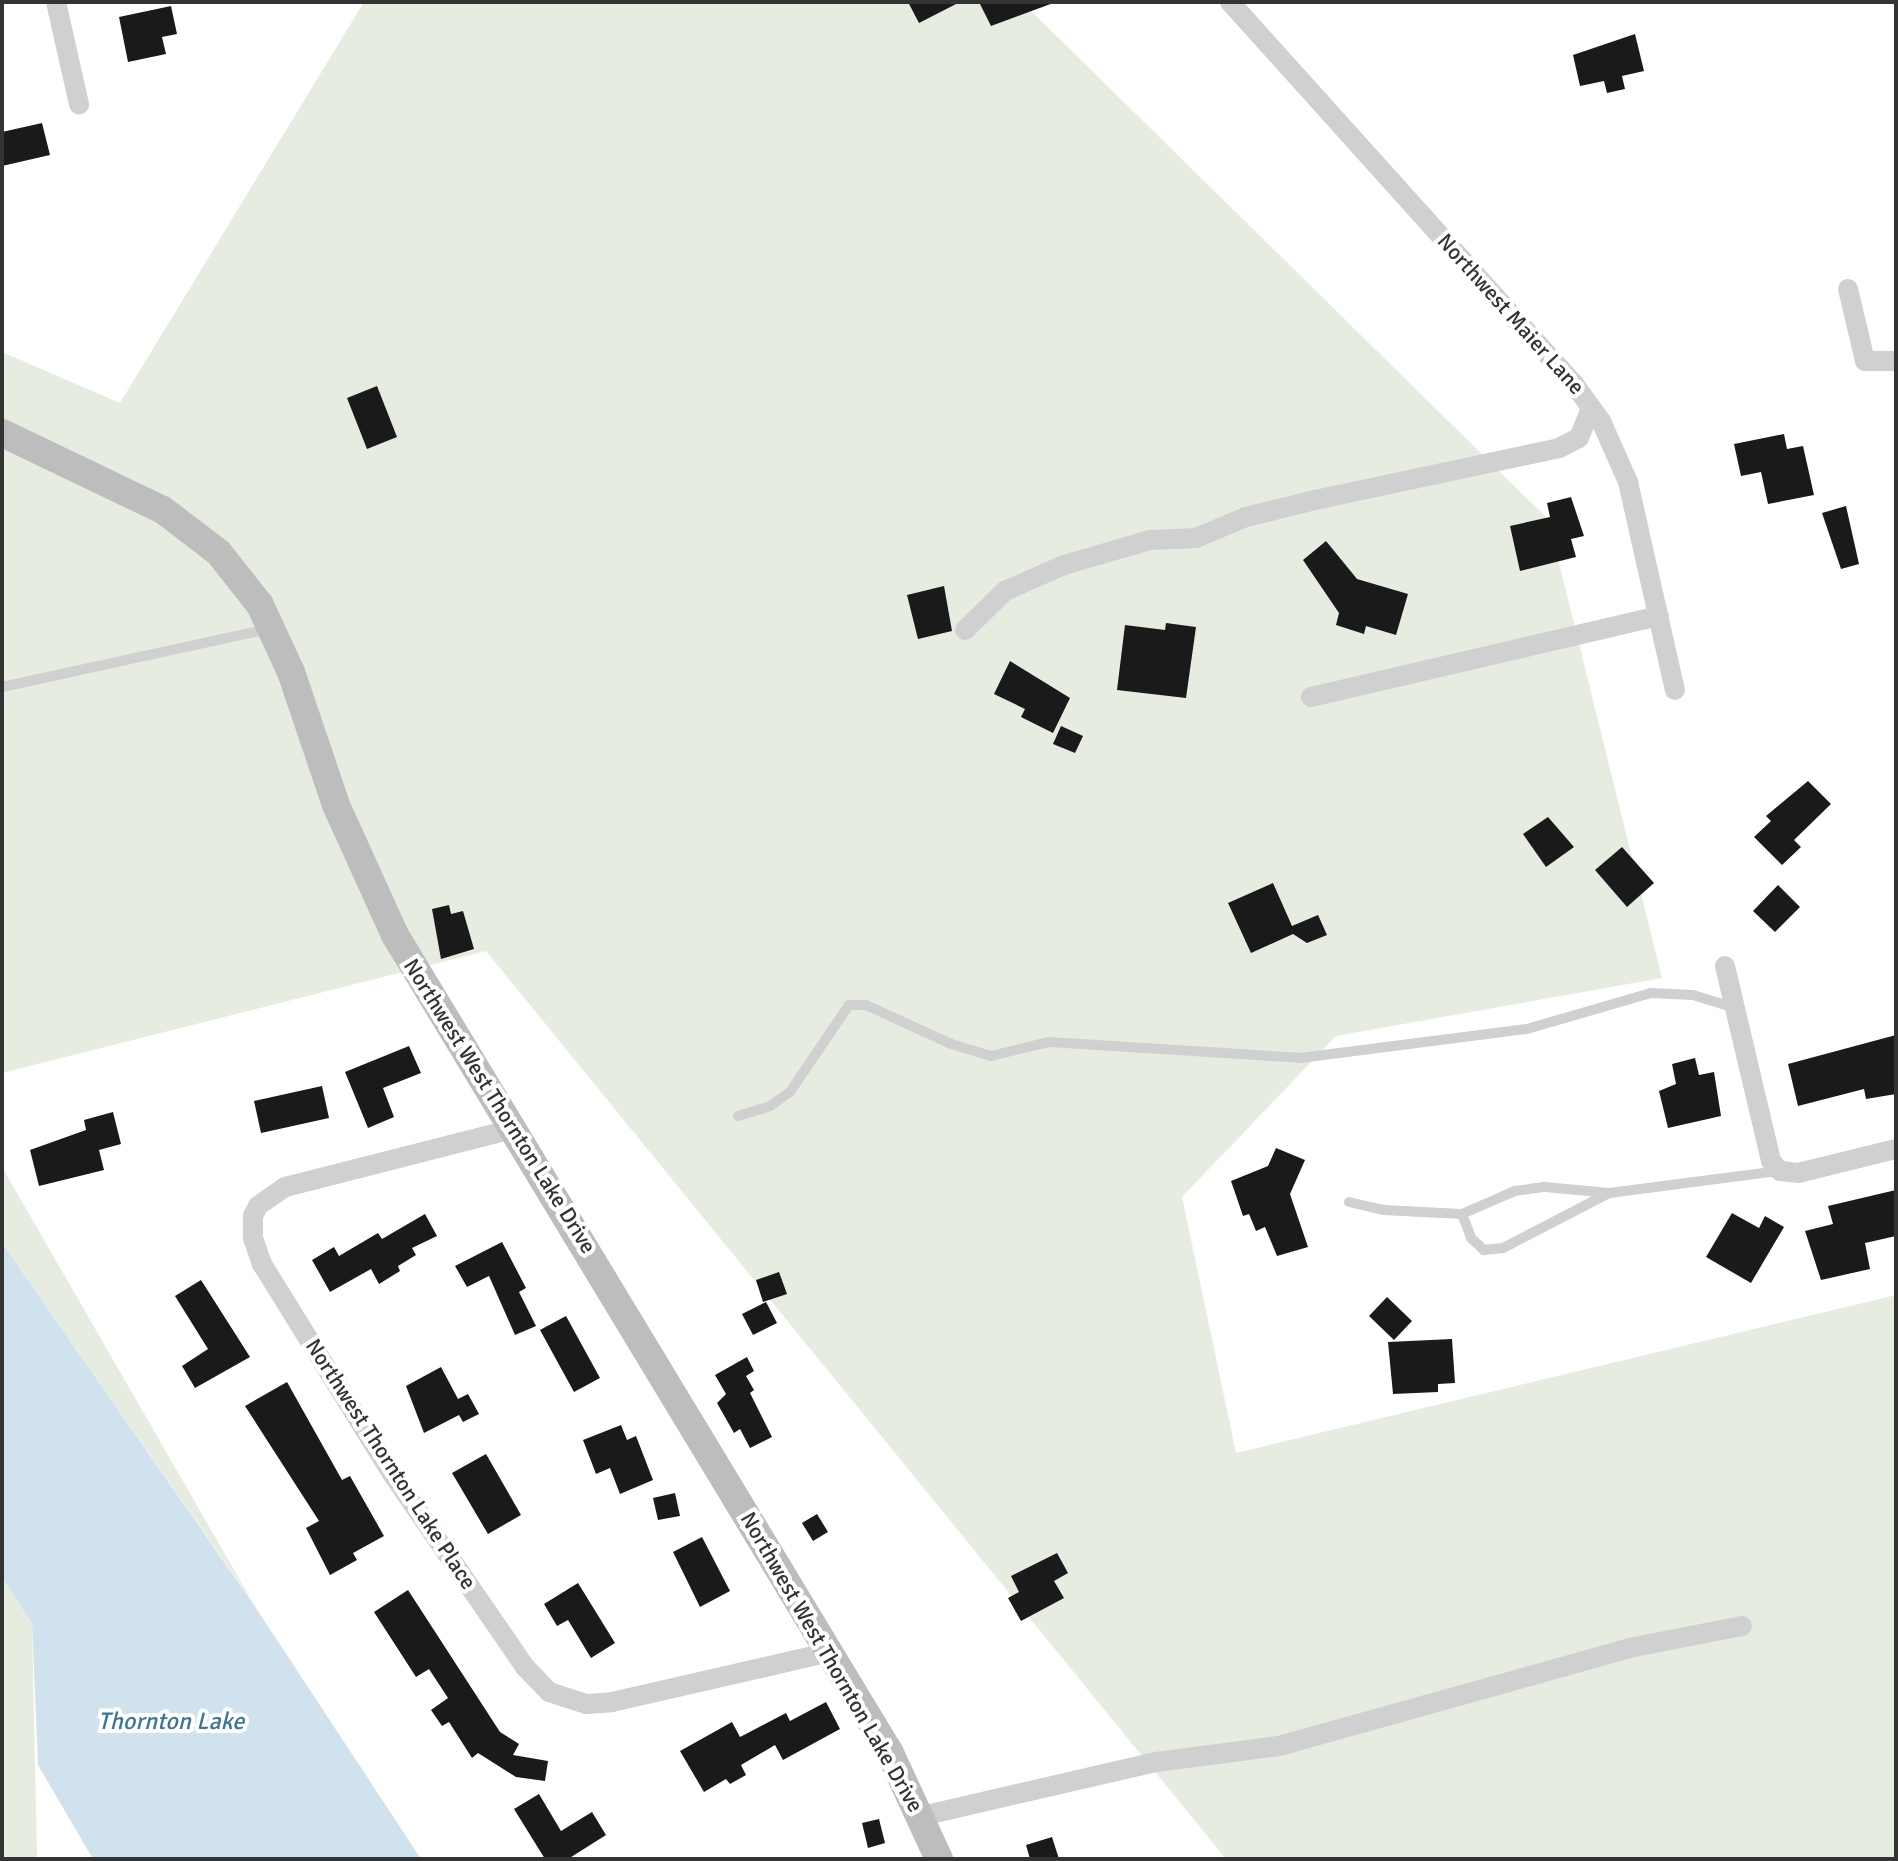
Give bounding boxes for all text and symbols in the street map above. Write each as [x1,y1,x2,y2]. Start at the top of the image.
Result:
street label: Northwest Maier Lane [1432,228,1590,400]
street label: Northwest West Thornton Lake Drive [398,954,602,1258]
street label: Northwest Thornton Lake Place [300,1334,482,1594]
street label: Northwest West Thornton Lake Drive [735,1507,929,1817]
water label: Thornton Lake [98,1708,244,1736]

